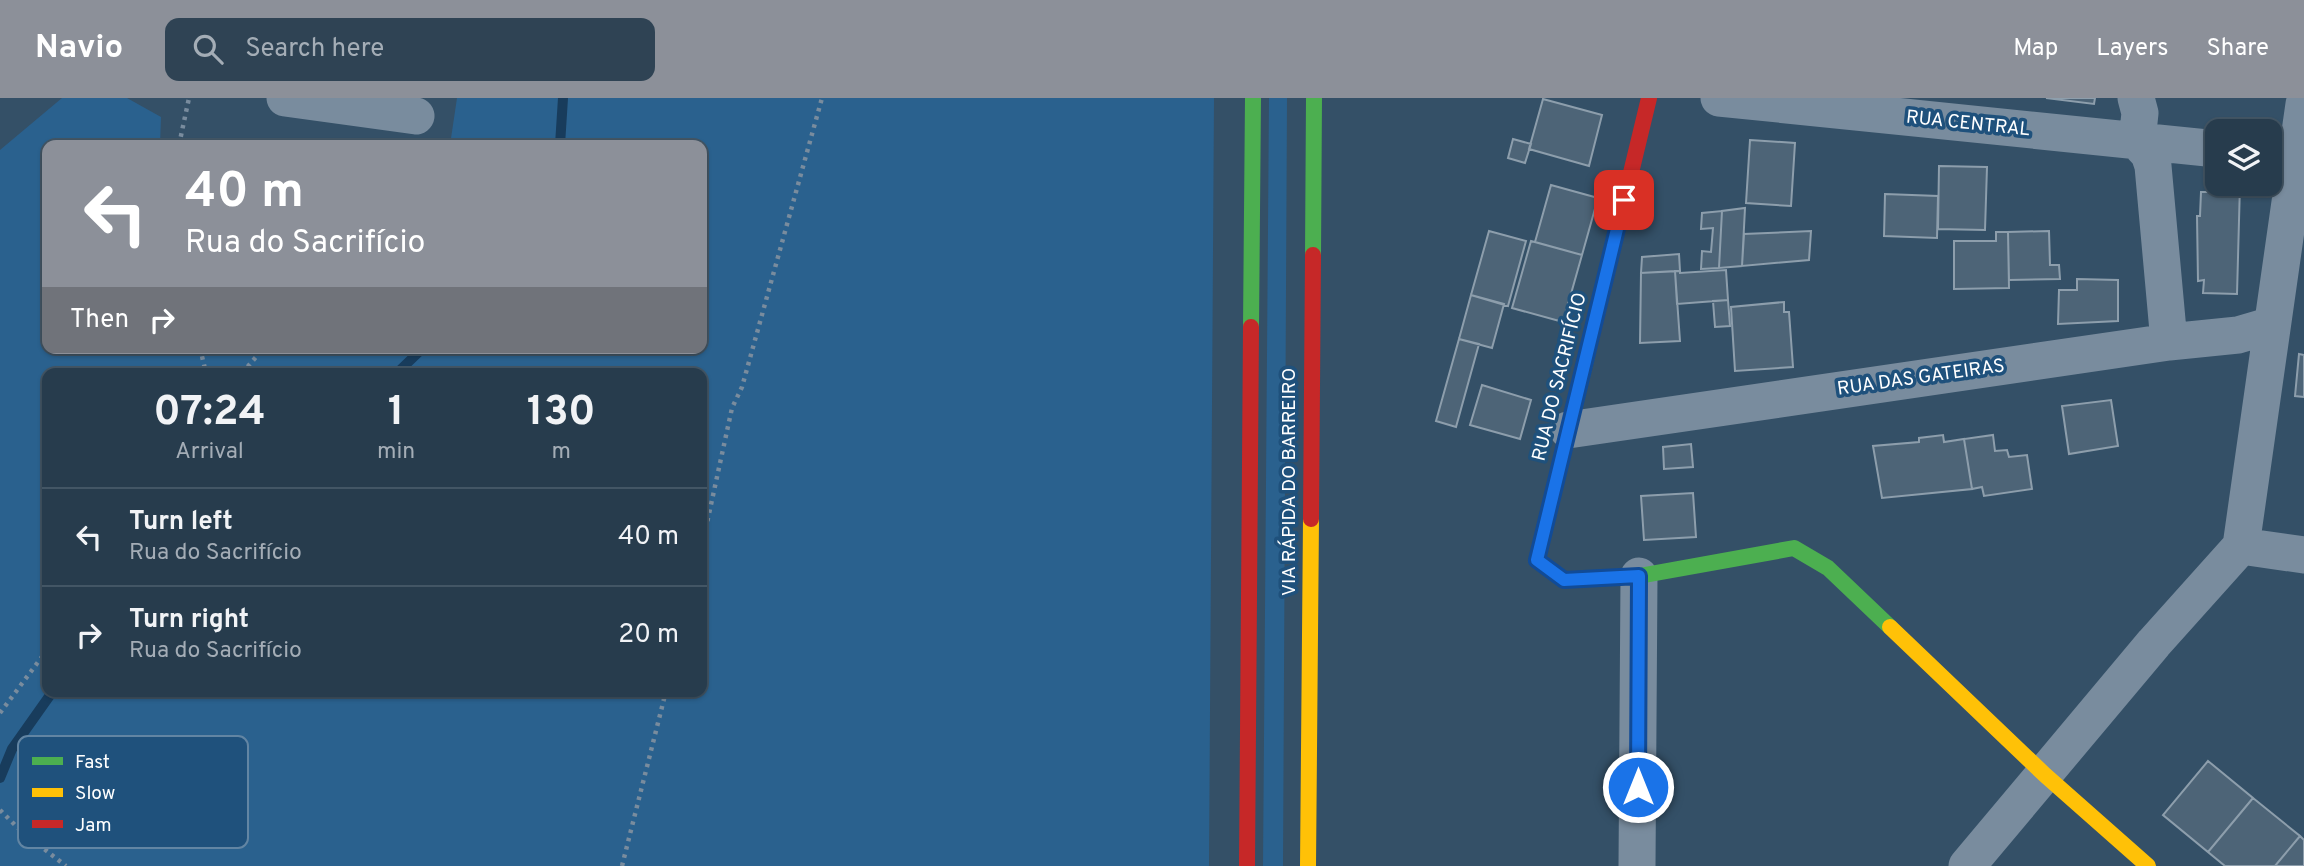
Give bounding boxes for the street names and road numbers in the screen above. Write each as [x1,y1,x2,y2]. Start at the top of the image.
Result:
street label: RUA CENTRAL [1905,106,2032,142]
street label: RUA DO SACRIFÍCIO [1526,290,1593,464]
street label: RUA DAS GATEIRAS [1836,354,2006,402]
street label: VIA RÁPIDA DO BARREIRO [1277,368,1302,596]

